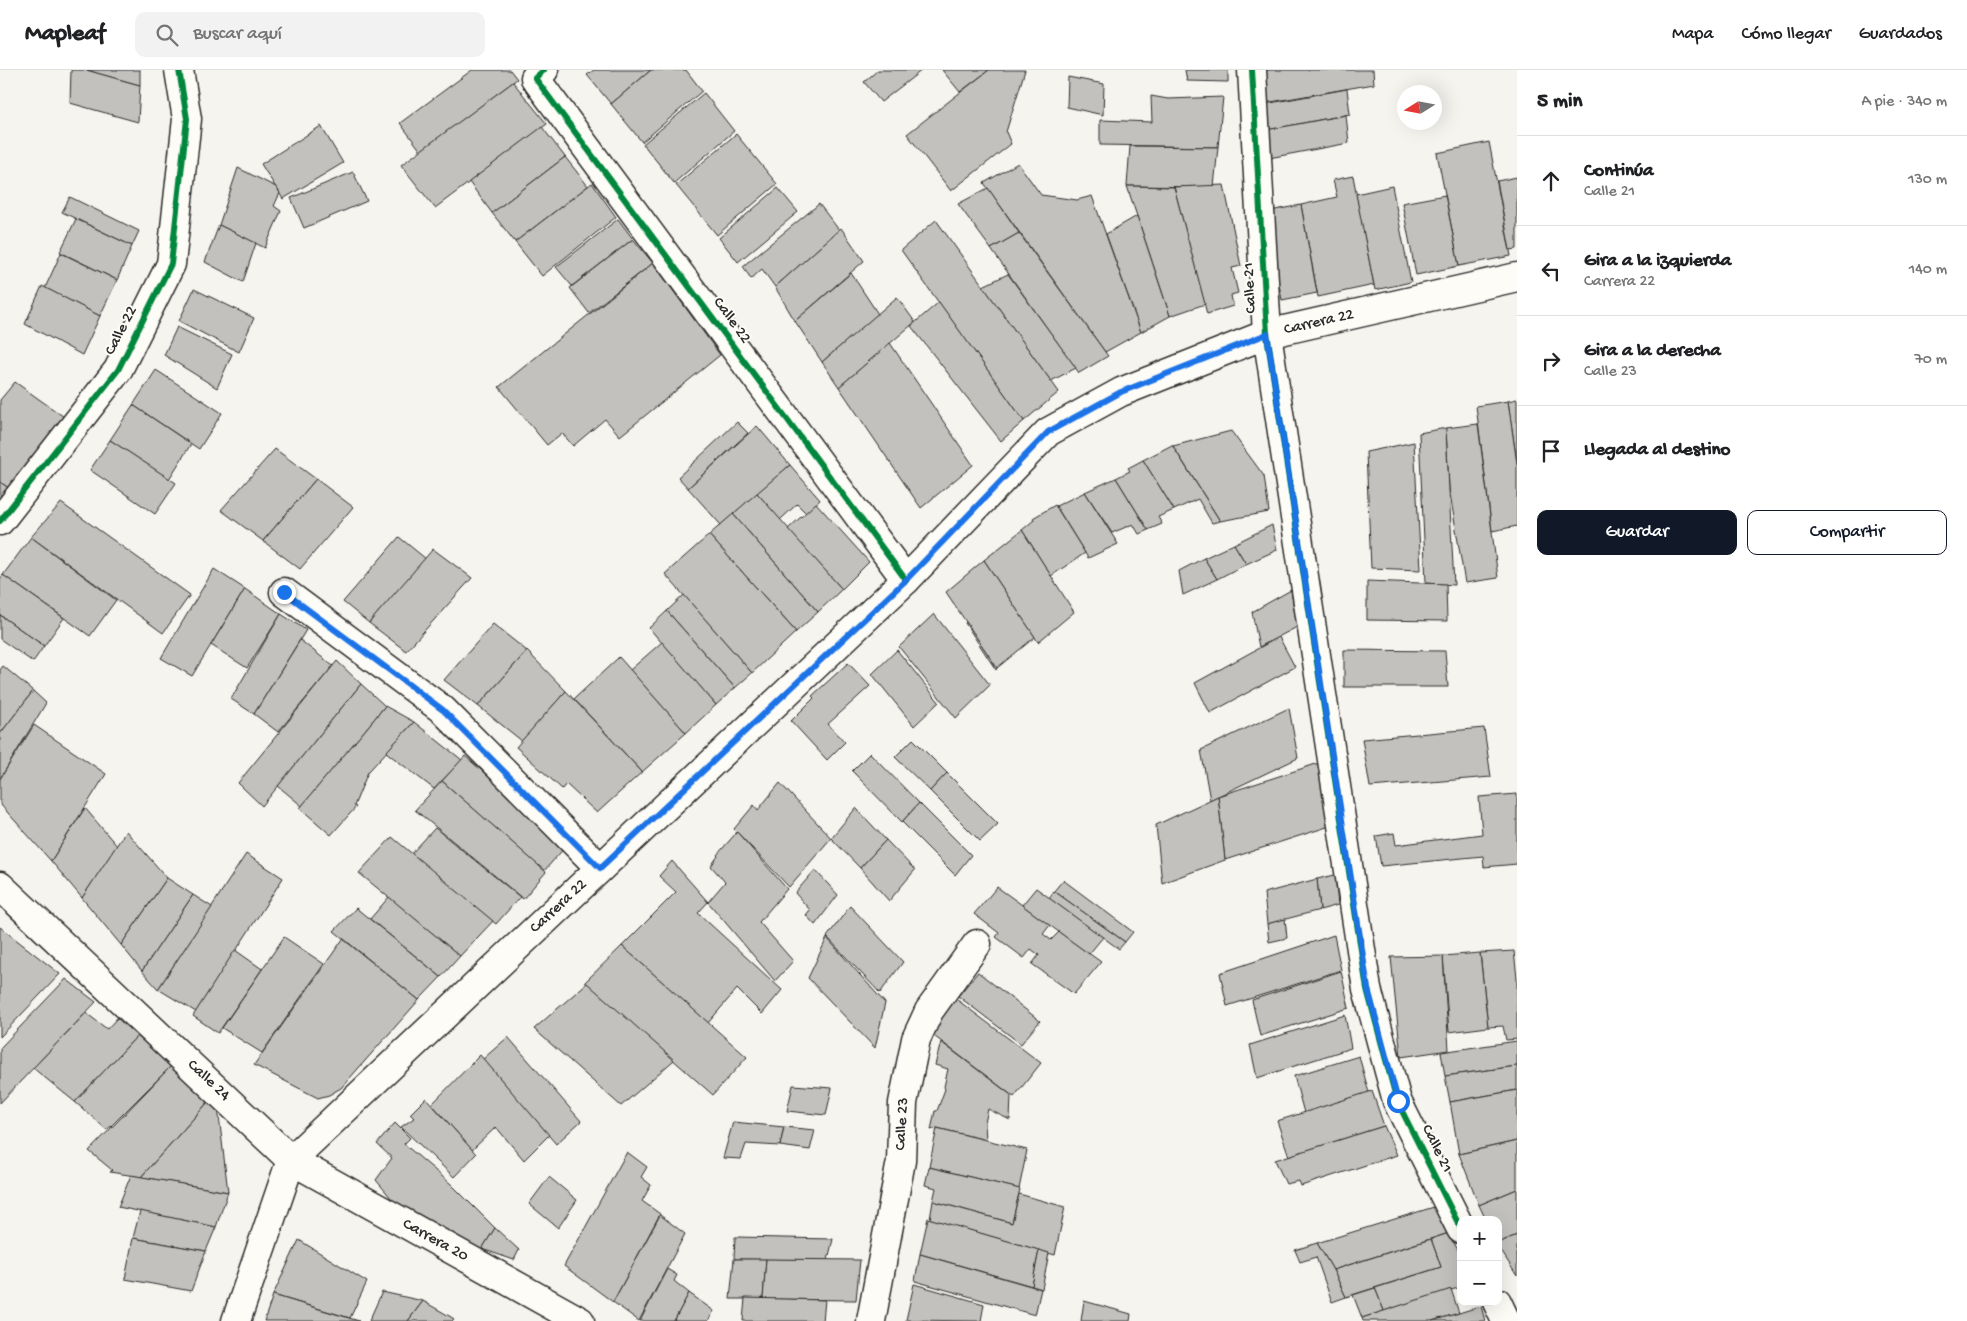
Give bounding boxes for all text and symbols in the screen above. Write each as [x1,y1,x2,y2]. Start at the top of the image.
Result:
search box [135,12,485,57]
text: Mapleaf [25,20,105,49]
icon: search [153,21,181,49]
text: Buscar aquí [193,23,282,46]
text: Mapa [1672,24,1713,45]
text: Cómo llegar [1741,24,1831,45]
text: Guardados [1859,24,1942,45]
north arrow [1397,85,1442,130]
text: 5 min [1537,90,1582,115]
text: A pie · 340 m [1861,93,1947,112]
text: Continúa [1584,160,1654,183]
icon: ahead [1537,167,1565,195]
text: 130 m [1908,171,1947,190]
text: Calle 21 [1584,183,1635,202]
text: Gira a la izquierda [1584,250,1731,273]
icon: left [1537,257,1565,285]
text: 140 m [1909,261,1947,280]
street label: Calle 21 [1240,262,1262,314]
text: Carrera 22 [1584,273,1655,292]
street label: Calle 22 [708,294,754,348]
street label: Calle 22 [102,303,142,359]
street label: Carrera 22 [1282,306,1356,340]
text: Gira a la derecha [1584,340,1721,363]
icon: right [1537,347,1565,375]
text: 70 m [1914,351,1947,370]
text: Calle 23 [1584,363,1637,382]
icon: arrive [1537,437,1565,465]
text: Llegada al destino [1584,439,1730,462]
button: Guardar [1537,510,1737,555]
button: Compartir [1747,510,1947,555]
route end [273,581,296,604]
street label: Carrera 22 [526,876,592,938]
street label: Calle 24 [182,1056,234,1106]
route start [1387,1090,1410,1113]
street label: Calle 23 [892,1097,914,1151]
street label: Calle 21 [1416,1122,1456,1176]
street label: Carrera 20 [399,1215,471,1267]
map controls [1457,1216,1502,1306]
button: + [1457,1216,1502,1261]
button: − [1457,1261,1502,1306]

